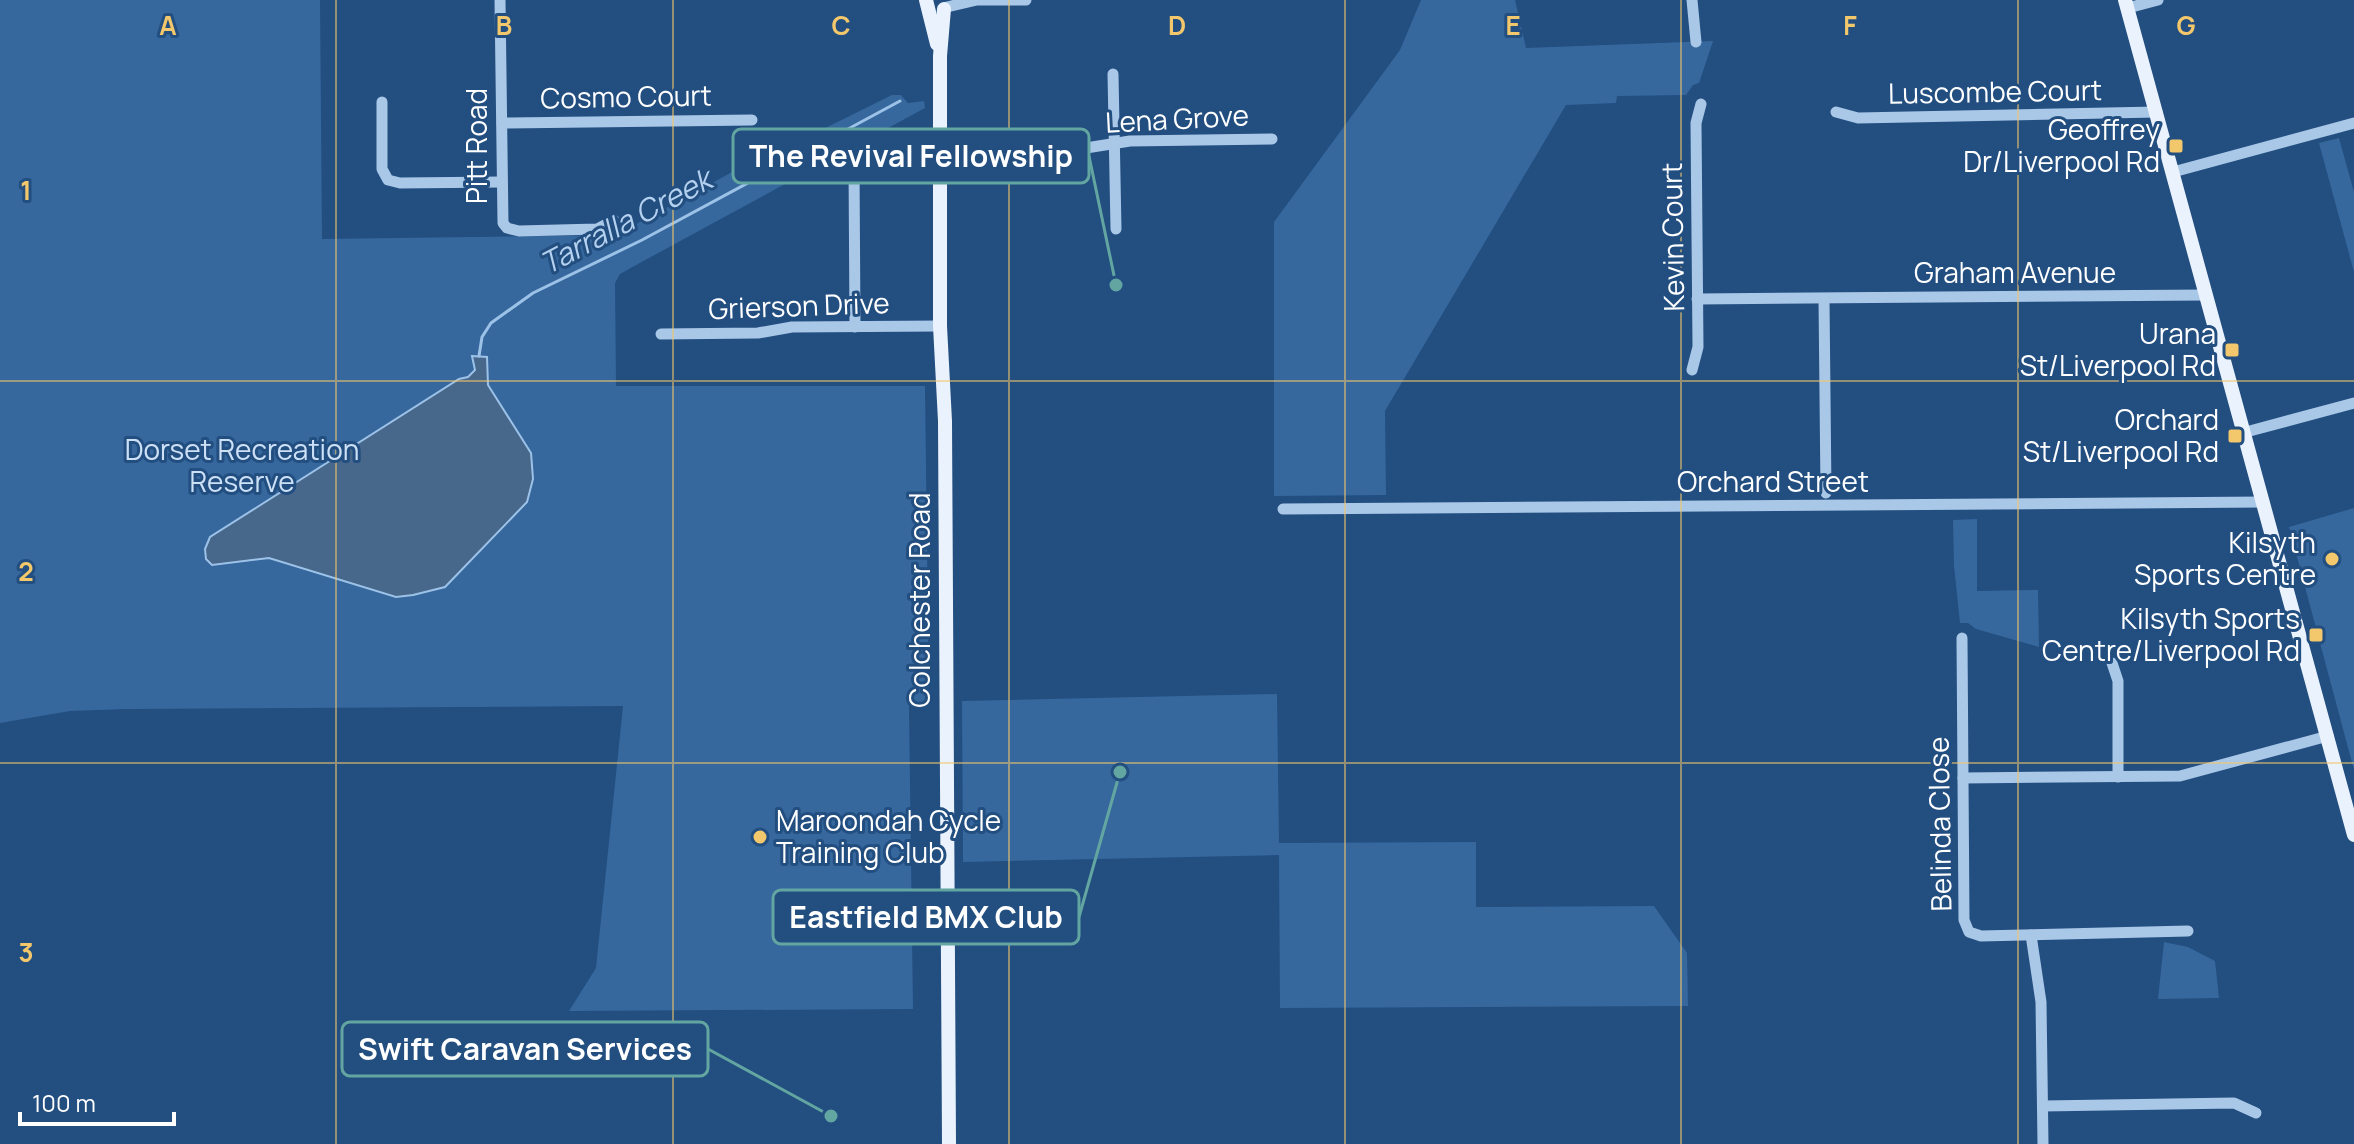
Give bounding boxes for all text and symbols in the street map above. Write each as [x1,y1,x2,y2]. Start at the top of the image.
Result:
text: A [159,7,177,43]
text: B [496,7,512,43]
text: C [831,7,851,43]
text: D [1168,7,1186,43]
text: E [1505,7,1521,43]
text: F [1843,7,1857,43]
text: G [2176,7,2196,43]
street label: Luscombe Court [1888,70,2102,112]
street label: Cosmo Court [540,76,712,116]
street label: Pitt Road [457,88,495,204]
street label: Lena Grove [1104,95,1250,141]
place label: Geoffrey Dr/Liverpool Rd [1963,110,2160,180]
callout: The Revival Fellowship [733,129,1089,183]
text: The Revival Fellowship [749,135,1073,176]
marker: Geoffrey Dr/Liverpool Rd [2167,137,2185,155]
water label: Tarralla Creek [532,156,722,283]
street label: Kevin Court [1652,162,1692,312]
text: 1 [20,172,32,208]
street label: Graham Avenue [1914,253,2116,291]
street label: Grierson Drive [708,283,890,327]
place label: Urana St/Liverpool Rd [2020,314,2216,384]
marker: Urana St/Liverpool Rd [2223,341,2241,359]
place label: Orchard St/Liverpool Rd [2023,400,2219,470]
marker: Orchard St/Liverpool Rd [2226,427,2244,445]
park label: Dorset Recreation Reserve [125,430,359,500]
street label: Orchard Street [1677,462,1869,500]
street label: Colchester Road [900,492,938,708]
place label: Kilsyth Sports Centre [2134,523,2316,593]
marker: Kilsyth Sports Centre [2323,550,2341,568]
text: 2 [18,553,34,589]
place label: Kilsyth Sports Centre/Liverpool Rd [2042,599,2300,669]
marker: Kilsyth Sports Centre/Liverpool Rd [2307,626,2325,644]
street label: Belinda Close [1918,736,1960,912]
place label: Maroondah Cycle Training Club [776,801,1001,871]
marker: Maroondah Cycle Training Club [751,828,769,846]
callout: Eastfield BMX Club [773,890,1079,944]
text: Eastfield BMX Club [789,896,1063,937]
text: 3 [18,934,34,970]
callout: Swift Caravan Services [342,1022,708,1076]
text: Swift Caravan Services [358,1028,692,1069]
scale bar [20,1076,174,1126]
text: 100 m [32,1086,96,1119]

